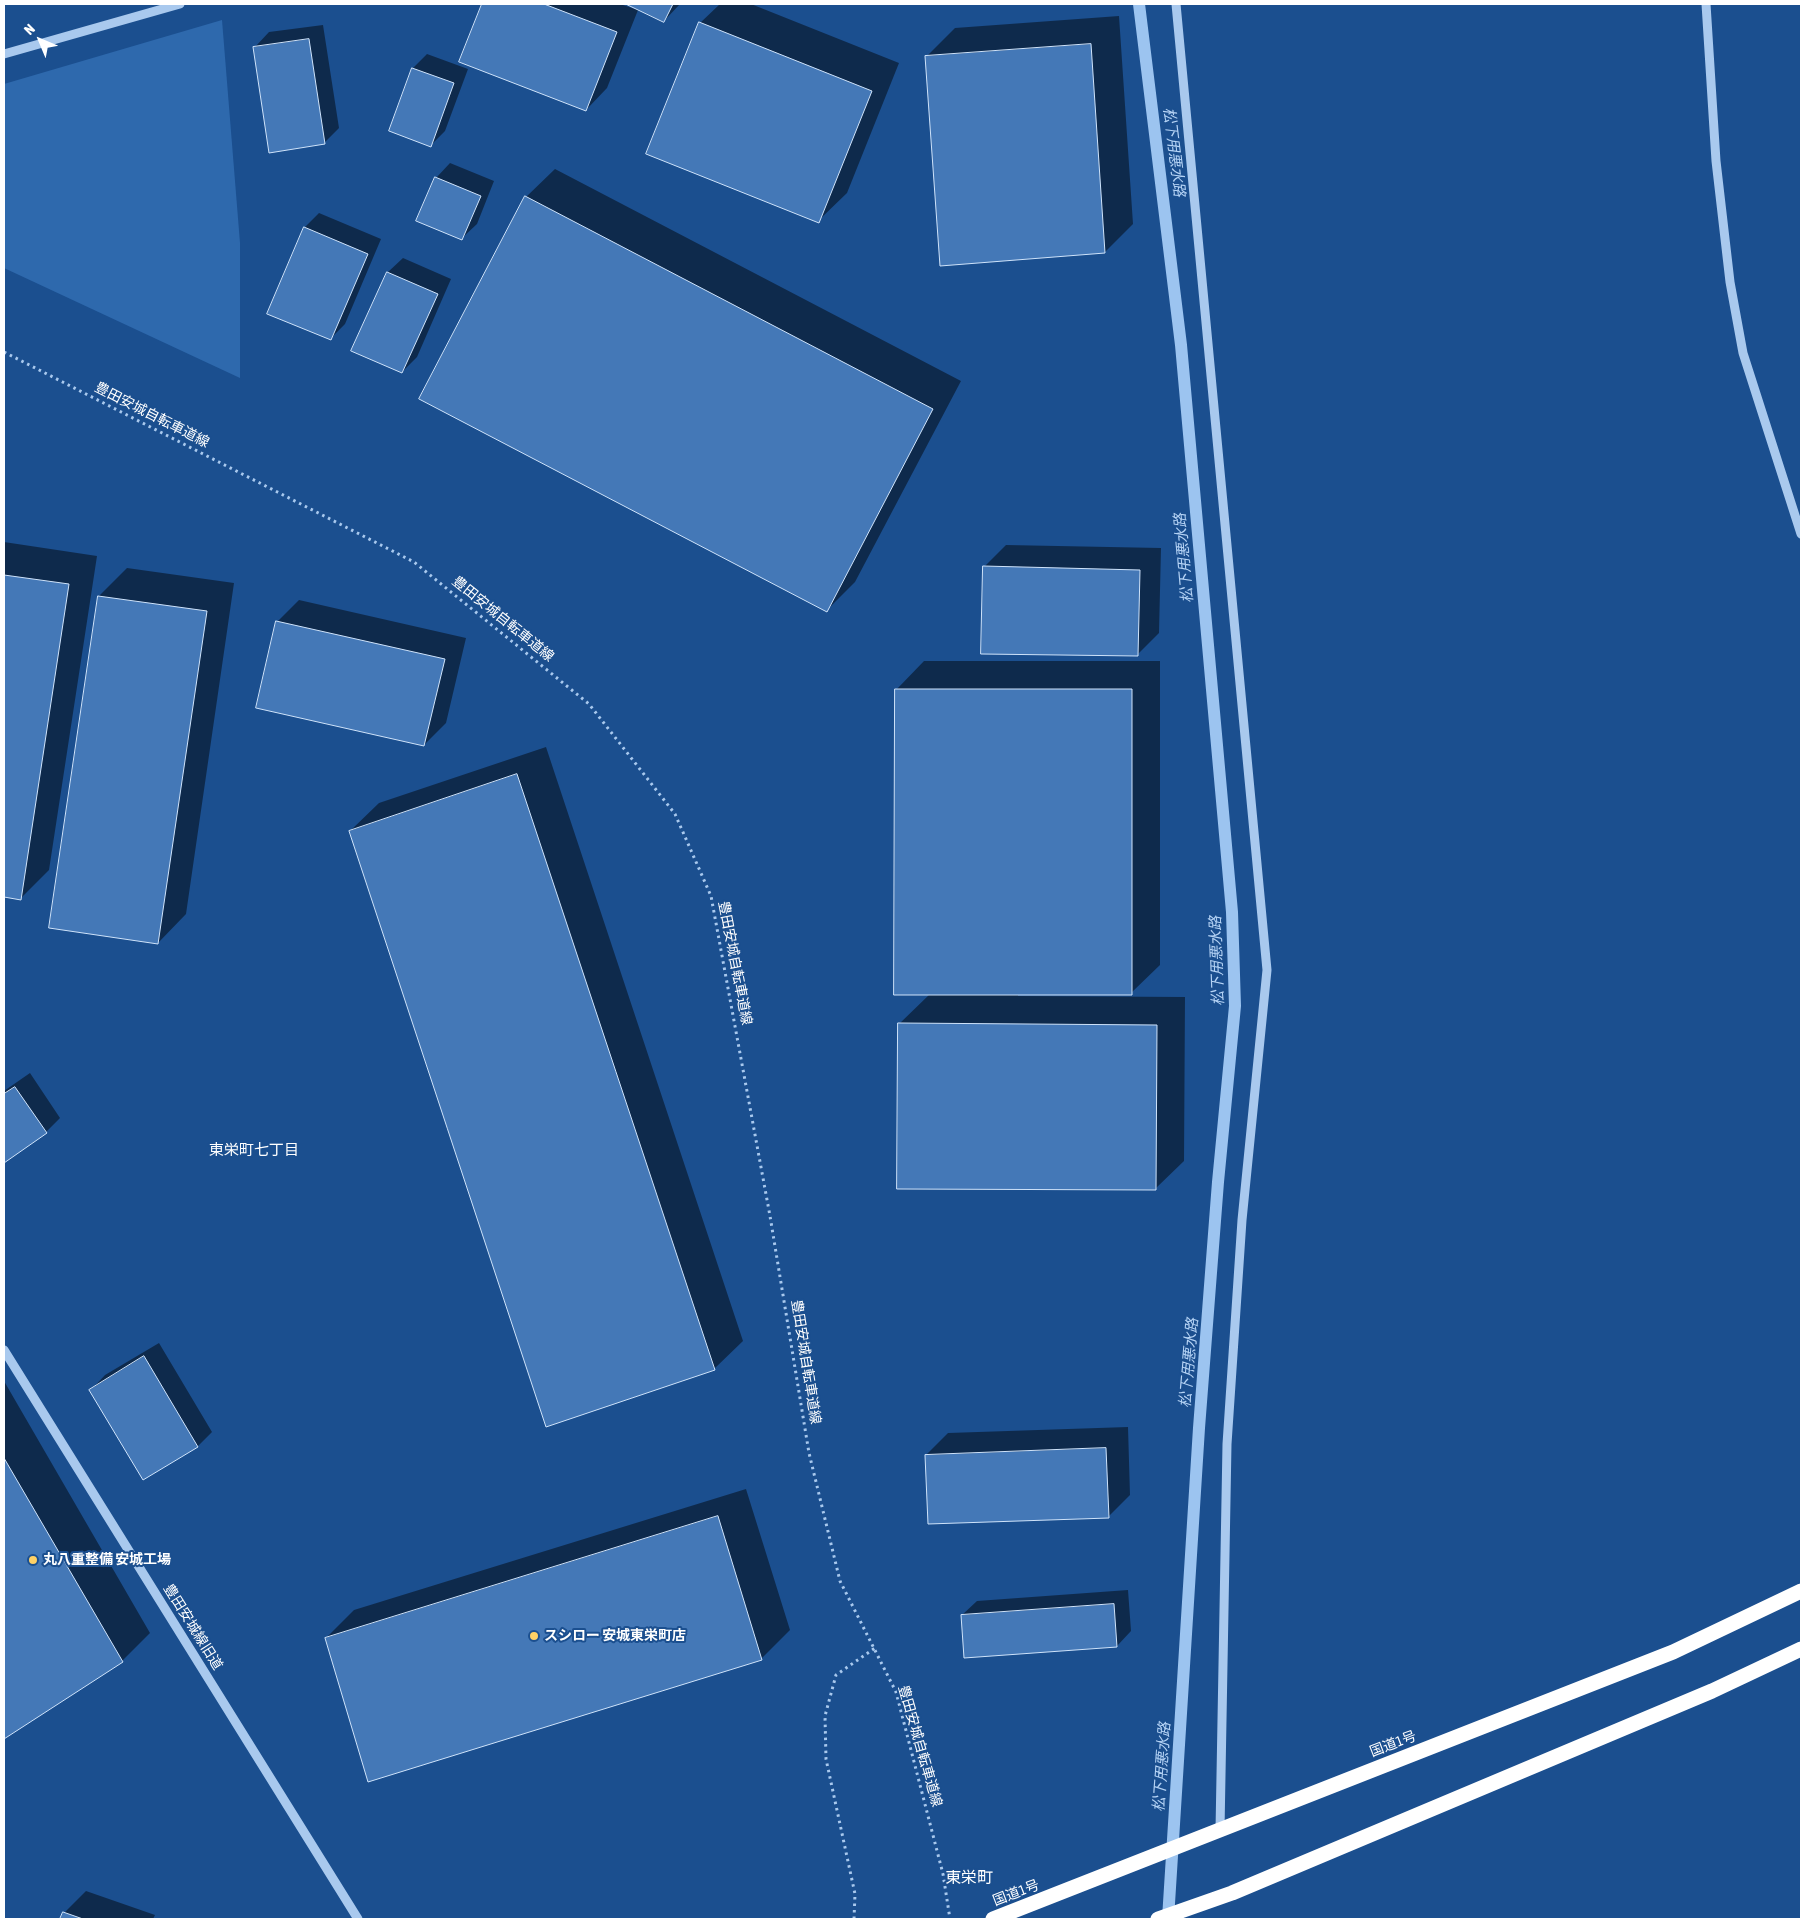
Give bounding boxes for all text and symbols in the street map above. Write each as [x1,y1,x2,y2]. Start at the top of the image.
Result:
north arrow [15,15,65,65]
text: N [21,21,38,38]
water label: 松下用悪水路 [1160,106,1188,198]
street label: 豊田安城自転車道線 [92,379,212,451]
water label: 松下用悪水路 [1171,512,1197,604]
street label: 豊田安城自転車道線 [449,573,557,665]
street label: 豊田安城自転車道線 [715,900,755,1026]
water label: 松下用悪水路 [1206,916,1228,1006]
district label: 東栄町七丁目 [209,1141,299,1159]
street label: 豊田安城自転車道線 [788,1298,824,1426]
water label: 松下用悪水路 [1176,1317,1202,1409]
place label: 丸八重整備 安城工場 [43,1552,171,1568]
marker: 丸八重整備 安城工場 [27,1554,39,1566]
street label: 豊田安城線旧道 [160,1581,226,1673]
place label: スシロー 安城東栄町店 [544,1628,686,1644]
marker: スシロー 安城東栄町店 [528,1630,540,1642]
street label: 豊田安城自転車道線 [895,1683,945,1809]
water label: 松下用悪水路 [1150,1721,1174,1813]
street label: 国道1号 [1367,1727,1419,1761]
district label: 東栄町 [945,1868,993,1888]
street label: 国道1号 [990,1876,1042,1910]

